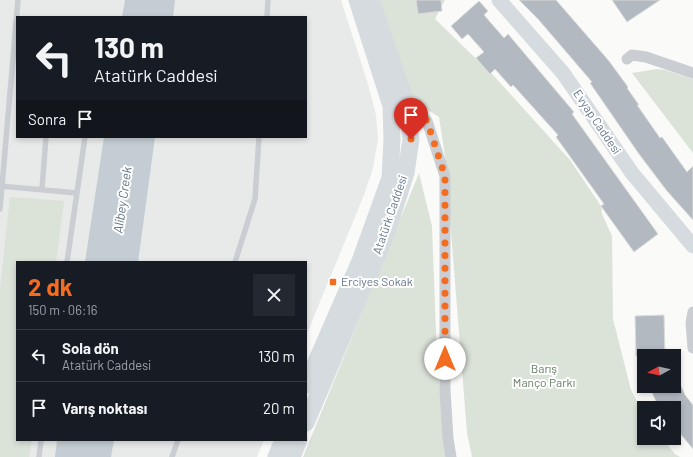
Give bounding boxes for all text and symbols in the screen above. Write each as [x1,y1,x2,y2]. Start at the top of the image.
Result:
text: 130 m [94,30,164,64]
icon: left [28,32,80,84]
text: Atatürk Caddesi [94,64,217,86]
street label: Evyap Caddesi [571,87,624,156]
pin [394,98,428,139]
icon: arrive [400,104,422,126]
icon: arrive [74,108,96,130]
text: Sonra [28,110,66,128]
water label: Alibey Creek [109,165,135,234]
street label: Atatürk Caddesi [369,174,409,256]
text: 2 dk [28,272,73,301]
button: close [253,274,295,316]
place label: Erciyes Sokak [341,274,413,288]
marker: Erciyes Sokak [328,277,338,287]
text: 150 m · 06:16 [28,302,98,318]
position arrow [424,338,466,380]
text: Sola dön [62,339,119,357]
icon: left [28,345,50,367]
text: 130 m [258,347,295,365]
north arrow [637,349,681,393]
map controls [637,349,681,445]
text: Atatürk Caddesi [62,357,151,373]
park label: Barış Manço Parkı [513,361,575,389]
icon: arrive [28,397,50,419]
text: Varış noktası [62,399,147,417]
text: 20 m [263,399,295,417]
button: sound [637,401,681,445]

